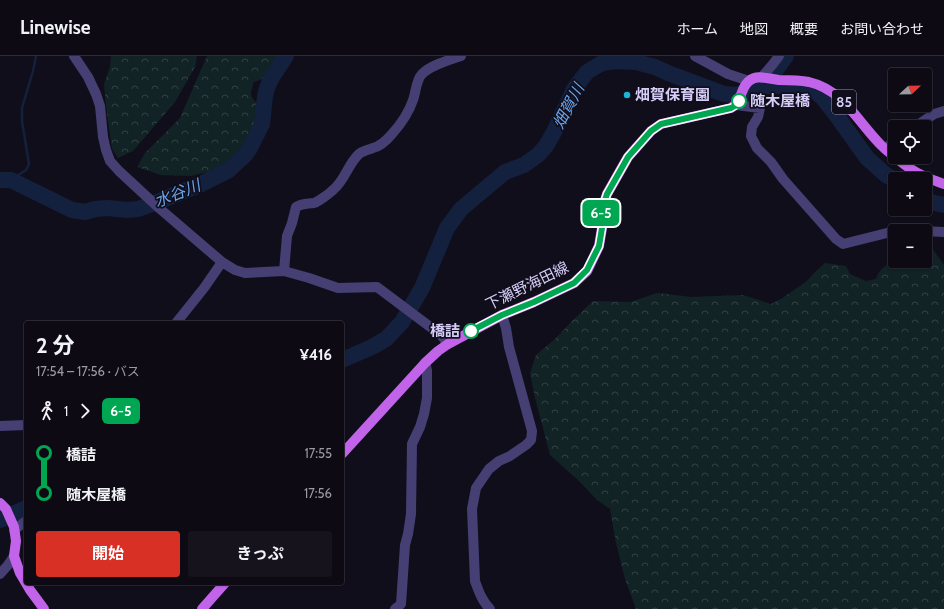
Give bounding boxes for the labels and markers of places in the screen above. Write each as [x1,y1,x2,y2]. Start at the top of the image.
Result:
place label: 畑賀保育園 [635,86,710,104]
marker: 畑賀保育園 [622,90,632,100]
place label: 随木屋橋 [750,92,811,110]
marker: 随木屋橋 [731,93,747,109]
place label: 橋詰 [430,322,460,340]
marker: 橋詰 [463,323,479,339]

